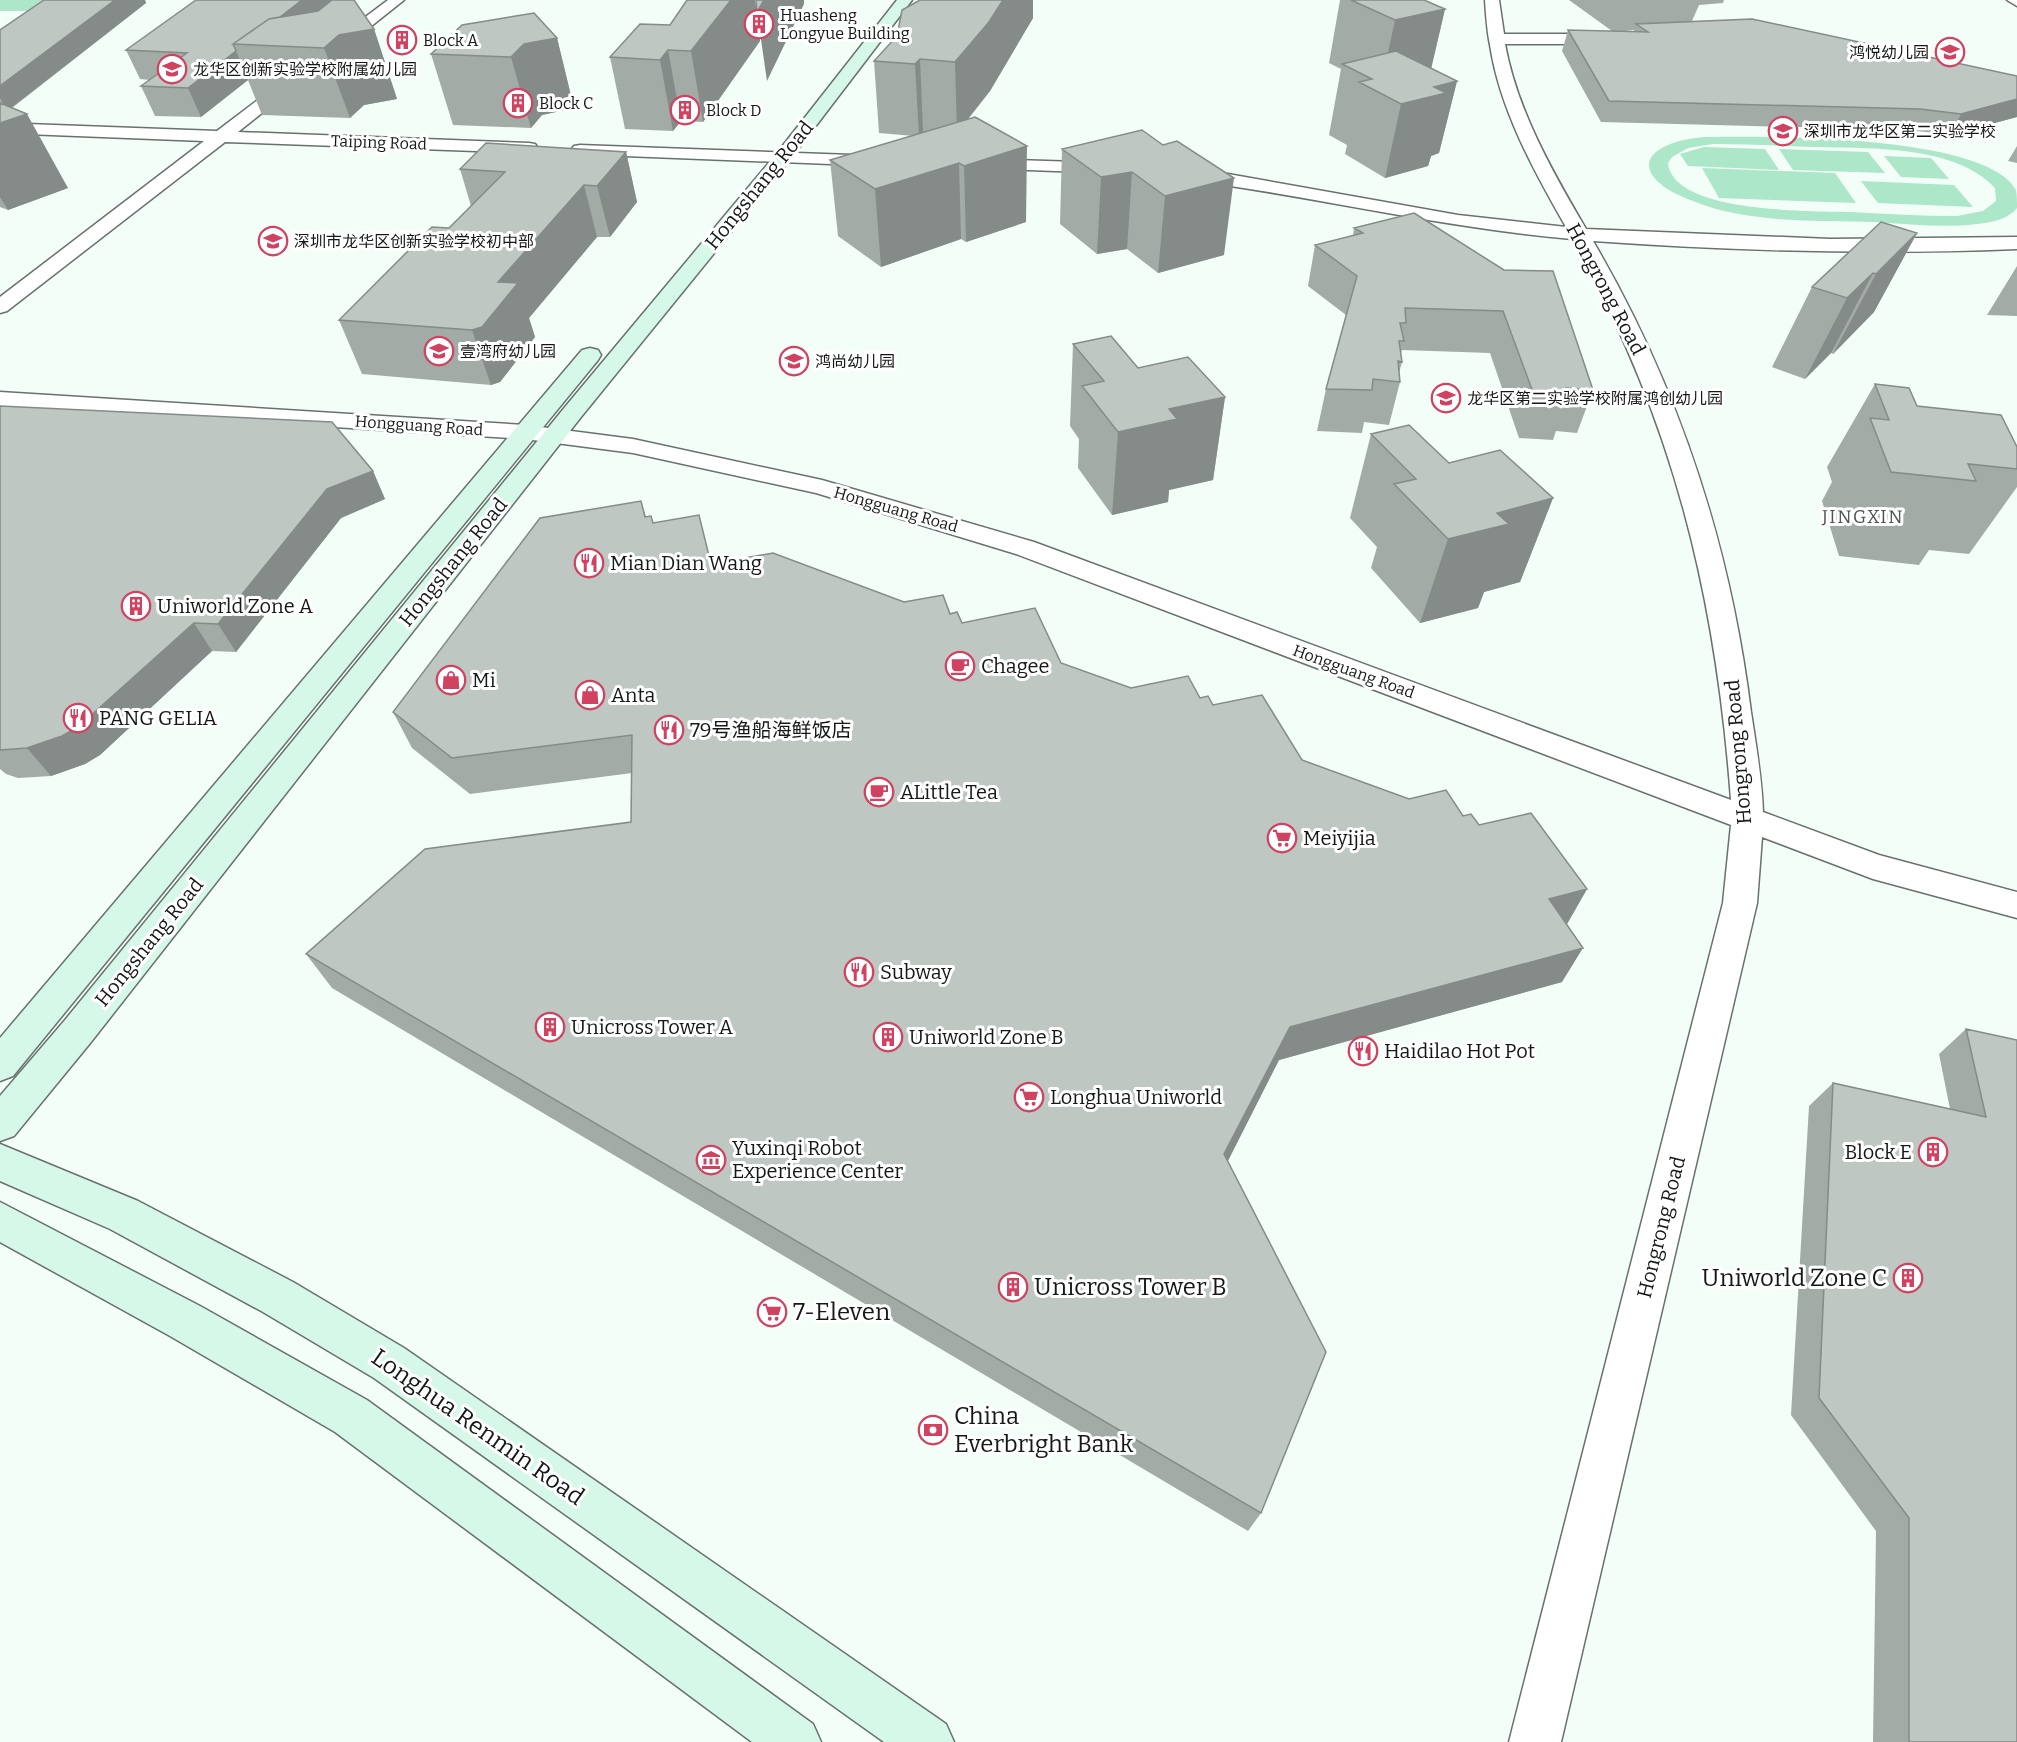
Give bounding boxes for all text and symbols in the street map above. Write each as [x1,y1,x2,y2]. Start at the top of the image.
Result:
place label: Huasheng Longyue Building [780,6,910,43]
building icon: Huasheng Longyue Building [743,8,775,40]
building icon: Block A [386,24,418,56]
place label: Block A [423,31,479,50]
school or university icon: 鸿悦幼儿园 [1934,36,1966,68]
place label: 鸿悦幼儿园 [1849,43,1929,62]
school or university icon: 龙华区创新实验学校附属幼儿园 [156,53,188,85]
place label: 龙华区创新实验学校附属幼儿园 [193,60,417,79]
building icon: Block C [502,87,534,119]
place label: Block C [539,94,593,113]
building icon: Block D [669,94,701,126]
place label: Block D [706,101,762,120]
school or university icon: 深圳市龙华区第二实验学校 [1767,115,1799,147]
street label: Hongshang Road [700,116,818,254]
place label: 深圳市龙华区第二实验学校 [1804,122,1996,141]
street label: Taiping Road [331,131,428,154]
street label: Hongrong Road [1561,219,1651,359]
school or university icon: 深圳市龙华区创新实验学校初中部 [257,225,289,257]
place label: 深圳市龙华区创新实验学校初中部 [294,232,534,251]
school or university icon: 壹湾府幼儿园 [423,335,455,367]
place label: 壹湾府幼儿园 [460,342,556,361]
school or university icon: 鸿尚幼儿园 [778,345,810,377]
place label: 鸿尚幼儿园 [815,352,895,371]
school or university icon: 龙华区第二实验学校附属鸿创幼儿园 [1430,382,1462,414]
place label: 龙华区第二实验学校附属鸿创幼儿园 [1467,389,1723,408]
street label: Hongguang Road [354,412,484,439]
street label: Hongguang Road [832,483,961,536]
street label: Hongshang Road [394,493,512,631]
district label: JINGXIN [1821,506,1904,528]
restaurant icon: Mian Dian Wang [573,547,605,579]
place label: Mian Dian Wang [610,551,762,575]
building icon: Uniworld Zone A [120,590,152,622]
place label: Uniworld Zone A [157,594,314,618]
street label: Hongguang Road [1290,641,1418,703]
cafe icon: Chagee [944,650,976,682]
place label: Chagee [981,654,1050,678]
shop icon: Mi [435,664,467,696]
place label: Mi [472,668,496,692]
street label: Hongrong Road [1720,678,1756,825]
shop icon: Anta [574,679,606,711]
place label: Anta [611,683,655,707]
restaurant icon: PANG GELIA [62,702,94,734]
place label: PANG GELIA [99,706,218,730]
restaurant icon: 79号渔船海鲜饭店 [653,714,685,746]
place label: 79号渔船海鲜饭店 [690,718,851,742]
cafe icon: ALittle Tea [863,776,895,808]
place label: ALittle Tea [900,780,998,804]
supermarket icon: Meiyijia [1266,822,1298,854]
place label: Meiyijia [1303,826,1376,851]
street label: Hongshang Road [90,873,208,1011]
restaurant icon: Subway [843,956,875,988]
place label: Subway [880,960,952,984]
building icon: Unicross Tower A [534,1011,566,1043]
place label: Unicross Tower A [571,1015,734,1039]
building icon: Uniworld Zone B [872,1021,904,1053]
place label: Uniworld Zone B [909,1025,1064,1049]
restaurant icon: Haidilao Hot Pot [1347,1035,1379,1067]
place label: Haidilao Hot Pot [1384,1039,1535,1063]
supermarket icon: Longhua Uniworld [1013,1081,1045,1113]
place label: Longhua Uniworld [1050,1085,1222,1109]
place label: Yuxinqi Robot Experience Center [732,1136,903,1183]
building icon: Block E [1917,1136,1949,1168]
place label: Block E [1844,1140,1912,1164]
museum icon: Yuxinqi Robot Experience Center [695,1144,727,1176]
street label: Hongrong Road [1632,1153,1690,1300]
building icon: Uniworld Zone C [1892,1262,1924,1294]
place label: Uniworld Zone C [1701,1264,1887,1292]
building icon: Unicross Tower B [997,1271,1029,1303]
place label: Unicross Tower B [1034,1273,1227,1301]
supermarket icon: 7-Eleven [756,1296,788,1328]
place label: 7-Eleven [793,1298,890,1326]
street label: Longhua Renmin Road [366,1343,590,1511]
place label: China Everbright Bank [954,1402,1134,1458]
bank icon: China Everbright Bank [917,1414,949,1446]

